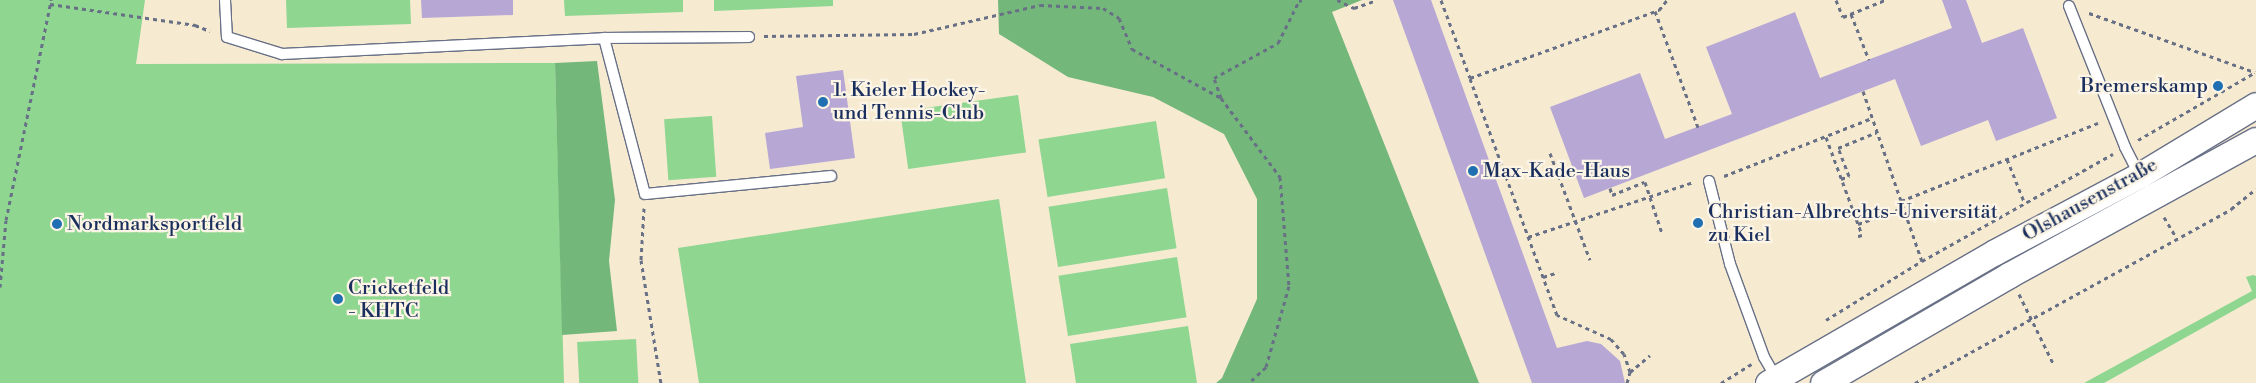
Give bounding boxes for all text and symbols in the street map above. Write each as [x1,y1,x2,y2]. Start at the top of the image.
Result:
place label: Bremerskamp [2080,74,2208,98]
place label: 1. Kieler Hockey- und Tennis-Club [833,78,986,125]
marker: Bremerskamp [2212,80,2224,92]
marker: 1. Kieler Hockey- und Tennis-Club [817,96,829,108]
street label: Olshausenstraße [2018,153,2162,247]
place label: Max-Kade-Haus [1483,159,1630,183]
marker: Max-Kade-Haus [1467,165,1479,177]
place label: Christian-Albrechts-Universität zu Kiel [1708,200,1998,247]
place label: Nordmarksportfeld [67,212,242,236]
marker: Christian-Albrechts-Universität zu Kiel [1692,217,1704,229]
marker: Nordmarksportfeld [51,218,63,230]
place label: Cricketfeld - KHTC [348,276,449,323]
marker: Cricketfeld - KHTC [332,293,344,305]

